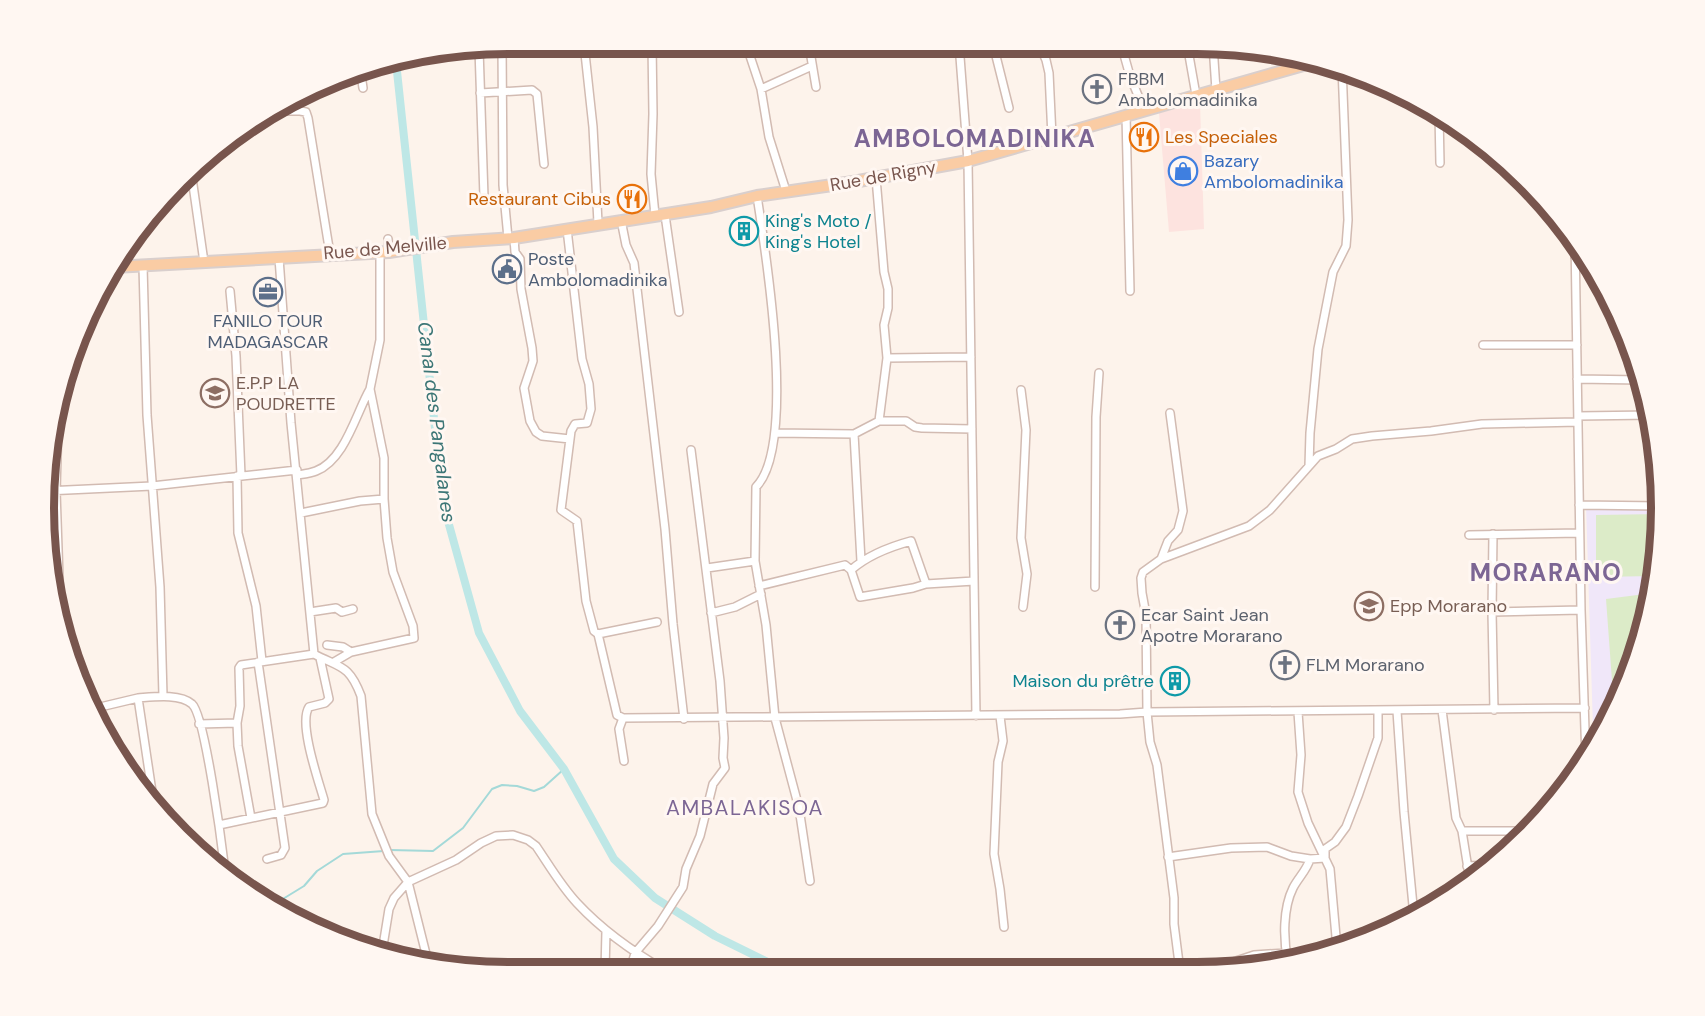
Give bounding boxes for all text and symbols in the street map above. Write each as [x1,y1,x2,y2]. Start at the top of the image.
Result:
place label: FBBM Ambolomadinika [1118,67,1258,112]
church icon: FBBM Ambolomadinika [1081,73,1113,105]
restaurant icon: Les Speciales [1128,121,1160,153]
district label: AMBOLOMADINIKA [854,123,1096,154]
place label: Les Speciales [1165,125,1278,149]
place label: Bazary Ambolomadinika [1204,149,1344,194]
street label: Rue de Rigny [828,155,938,197]
shop icon: Bazary Ambolomadinika [1167,155,1199,187]
restaurant icon: Restaurant Cibus [616,183,648,215]
place label: Restaurant Cibus [468,187,611,211]
place label: King's Moto / King's Hotel [765,209,872,254]
building icon: King's Moto / King's Hotel [728,215,760,247]
street label: Rue de Melville [322,231,448,265]
place label: Poste Ambolomadinika [528,247,668,292]
public building icon: Poste Ambolomadinika [491,253,523,285]
office icon: FANILO TOUR MADAGASCAR [252,276,284,308]
place label: FANILO TOUR MADAGASCAR [207,309,329,354]
water label: Canal des Pangalanes [412,320,462,524]
place label: E.P.P LA POUDRETTE [236,371,336,416]
school or university icon: E.P.P LA POUDRETTE [199,377,231,409]
district label: MORARANO [1470,557,1622,588]
school or university icon: Epp Morarano [1353,590,1385,622]
place label: Epp Morarano [1390,594,1507,618]
place label: Ecar Saint Jean Apotre Morarano [1141,603,1283,648]
church icon: Ecar Saint Jean Apotre Morarano [1104,609,1136,641]
church icon: FLM Morarano [1269,649,1301,681]
place label: FLM Morarano [1306,653,1425,677]
building icon: Maison du prêtre [1159,665,1191,697]
place label: Maison du prêtre [1012,669,1154,693]
district label: AMBALAKISOA [666,794,824,822]

